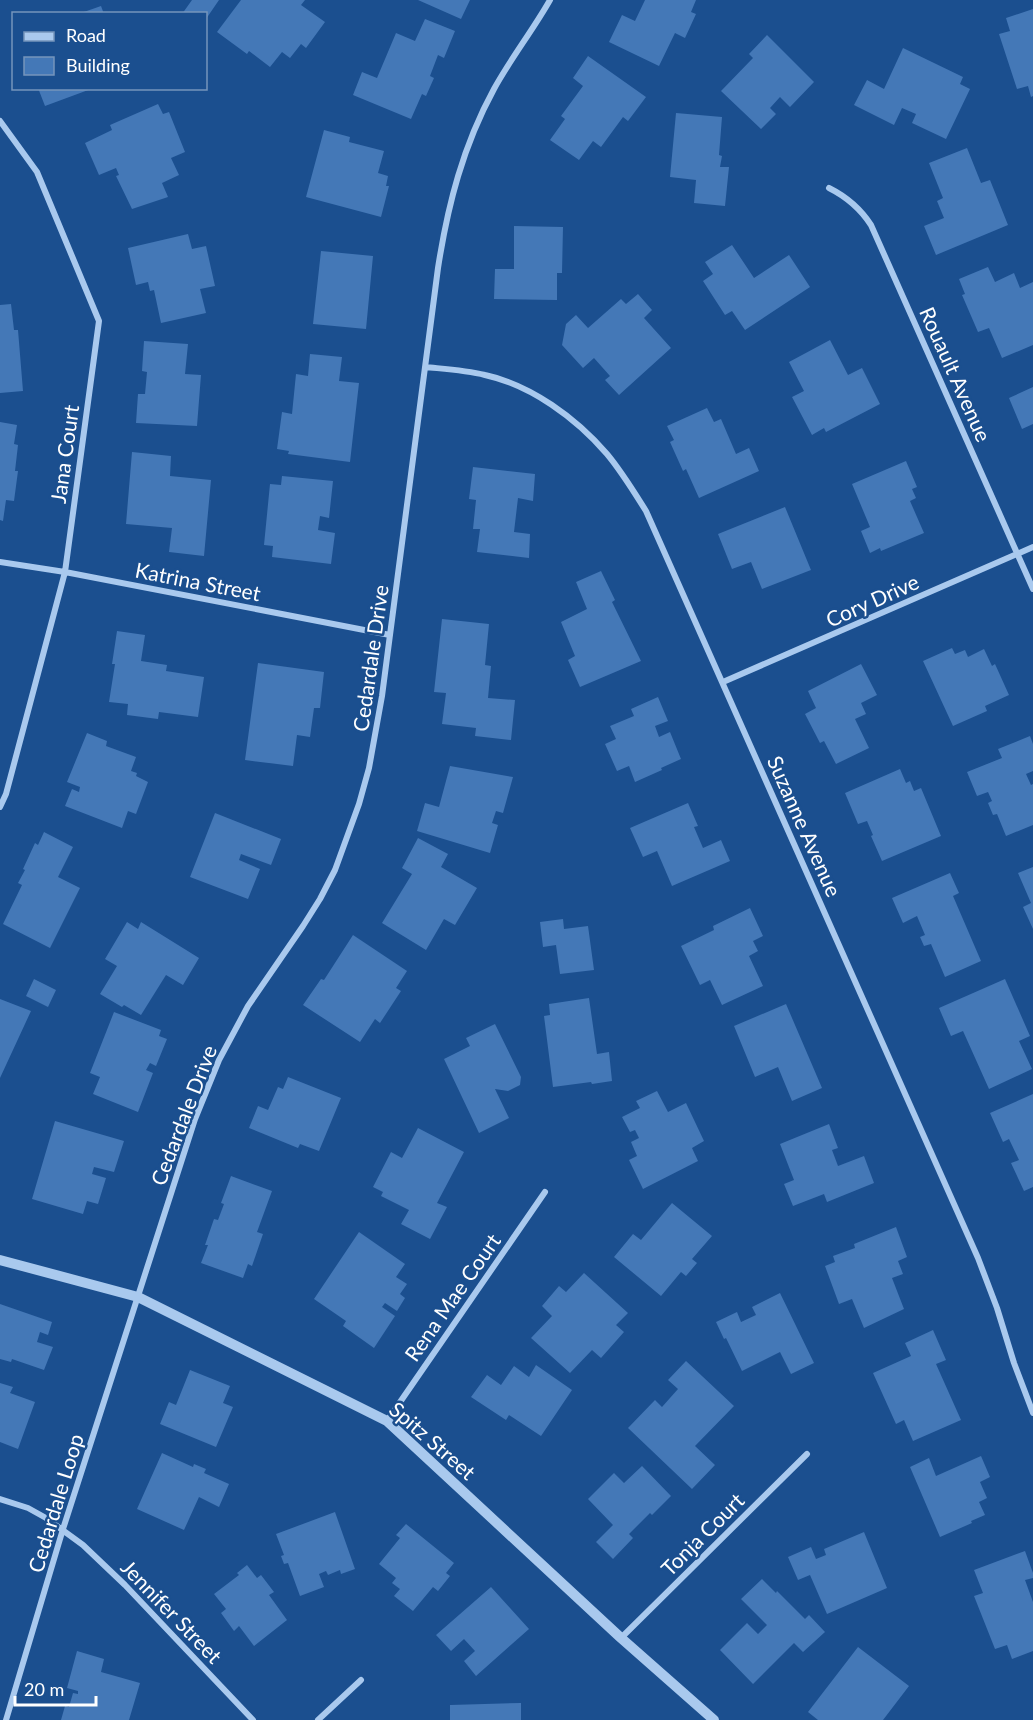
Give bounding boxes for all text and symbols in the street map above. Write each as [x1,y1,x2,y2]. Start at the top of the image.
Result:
legend [12,12,207,90]
text: Road [66,24,106,46]
text: Building [66,54,130,76]
street label: Rouault Avenue [915,303,997,445]
street label: Jana Court [45,403,83,505]
street label: Katrina Street [133,557,263,605]
street label: Cory Drive [822,568,922,632]
street label: Cedardale Drive [347,583,393,733]
street label: Suzanne Avenue [763,752,847,900]
street label: Cedardale Drive [145,1041,221,1189]
street label: Rena Mae Court [399,1228,505,1366]
street label: Spitz Street [385,1396,481,1484]
street label: Cedardale Loop [22,1431,88,1575]
street label: Tonja Court [655,1487,749,1581]
street label: Jennifer Street [116,1554,228,1668]
scale bar [15,1669,96,1707]
text: 20 m [24,1678,64,1700]

